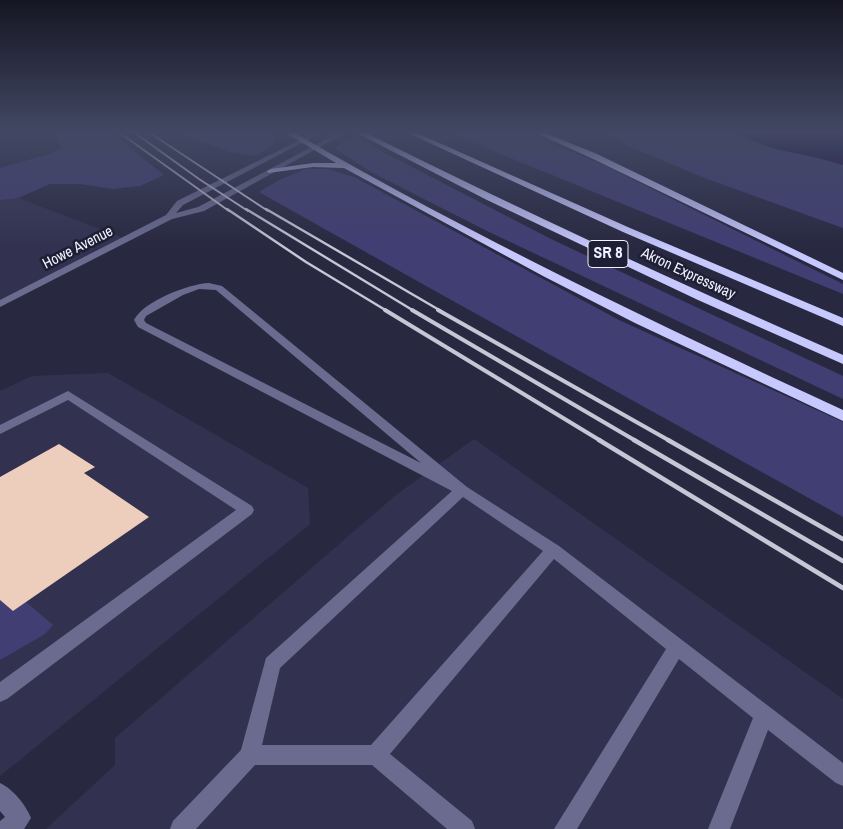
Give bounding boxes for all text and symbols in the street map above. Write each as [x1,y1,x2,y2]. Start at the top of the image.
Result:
street label: Howe Avenue [40,223,116,273]
road number: SR 8 [588,240,628,268]
street label: Akron Expressway [638,244,738,304]

